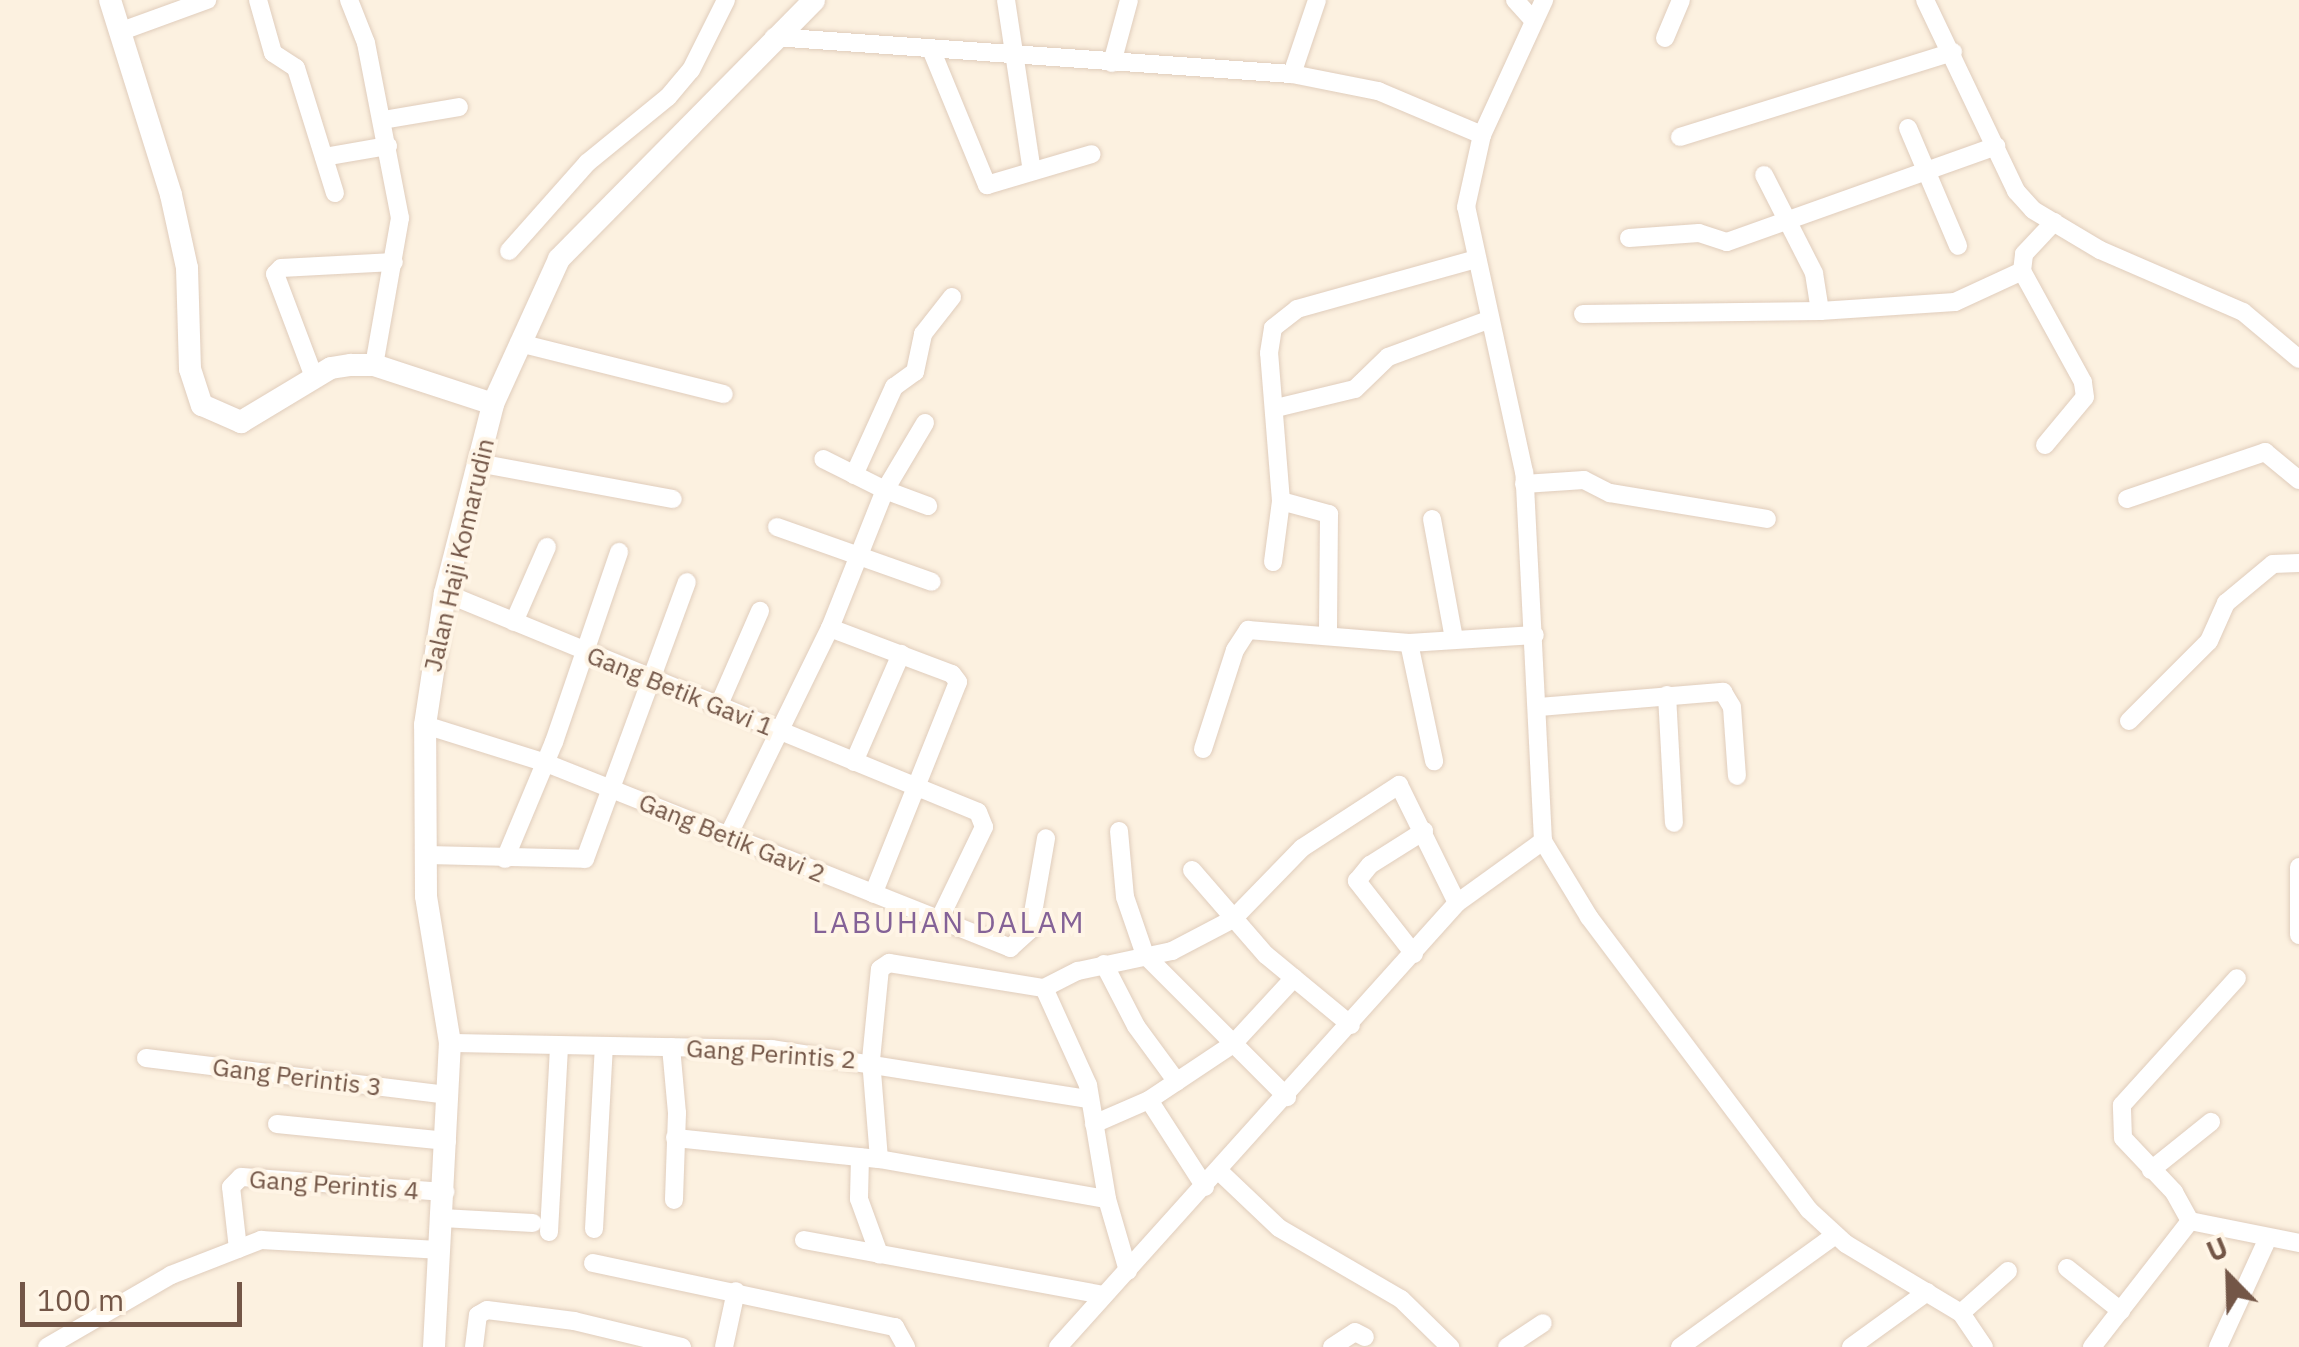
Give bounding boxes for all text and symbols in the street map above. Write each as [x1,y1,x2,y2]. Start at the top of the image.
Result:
street label: Jalan Haji Komarudin [418,435,500,675]
street label: Gang Betik Gavi 1 [583,640,777,742]
street label: Gang Betik Gavi 2 [635,787,829,889]
district label: LABUHAN DALAM [812,904,1086,940]
street label: Gang Perintis 2 [685,1033,857,1075]
street label: Gang Perintis 3 [211,1052,383,1102]
street label: Gang Perintis 4 [248,1164,420,1206]
north arrow [2179,1227,2279,1327]
text: U [2201,1228,2233,1270]
scale bar [25,1262,248,1324]
text: 100 m [37,1280,124,1319]

